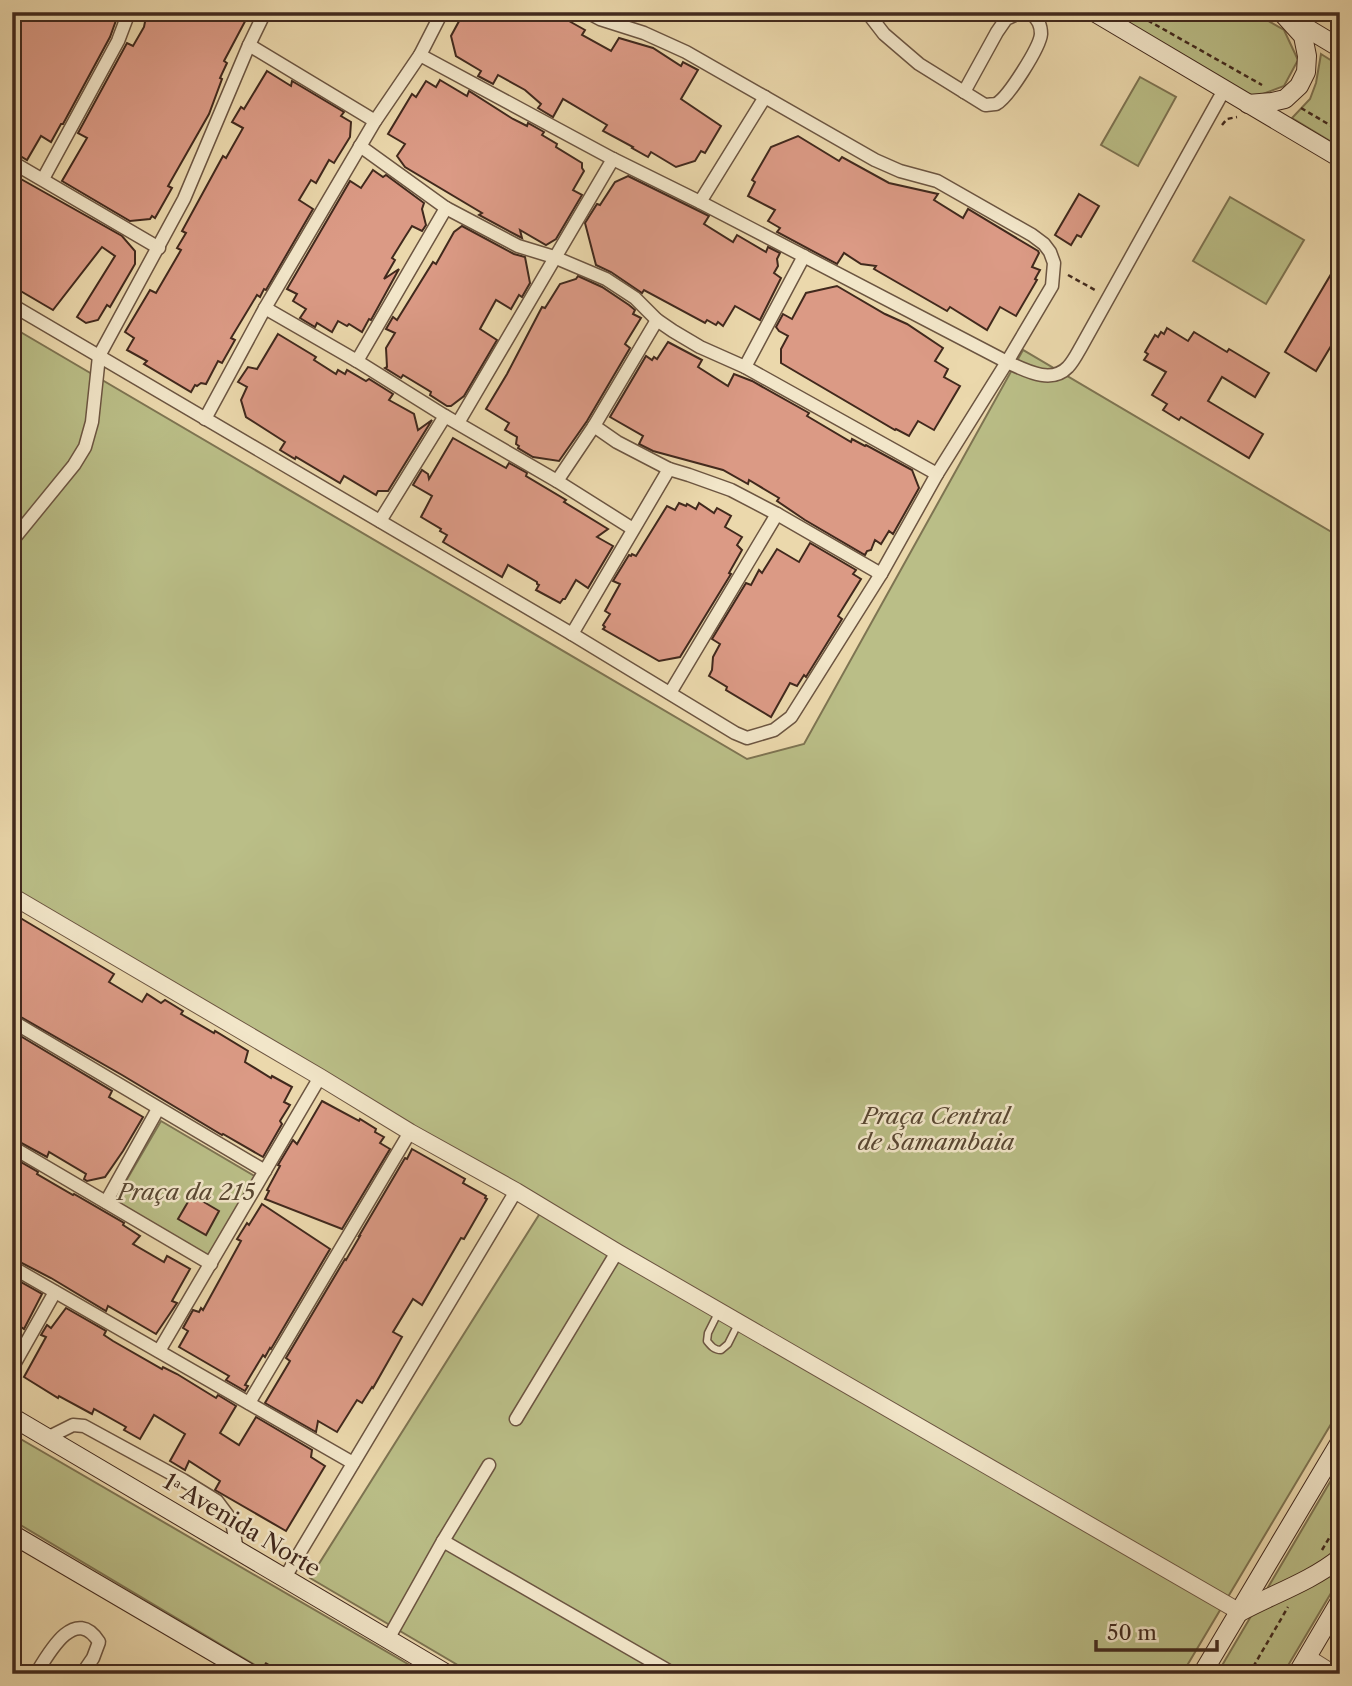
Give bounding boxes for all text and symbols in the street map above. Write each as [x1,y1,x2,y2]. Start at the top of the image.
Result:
park label: Praça Central de Samambaia [858,1102,1015,1156]
park label: Praça da 215 [115,1178,255,1206]
street label: 1ᵃ Avenida Norte [158,1467,326,1583]
scale bar [1096,1609,1217,1653]
text: 50 m [1107,1620,1157,1645]

